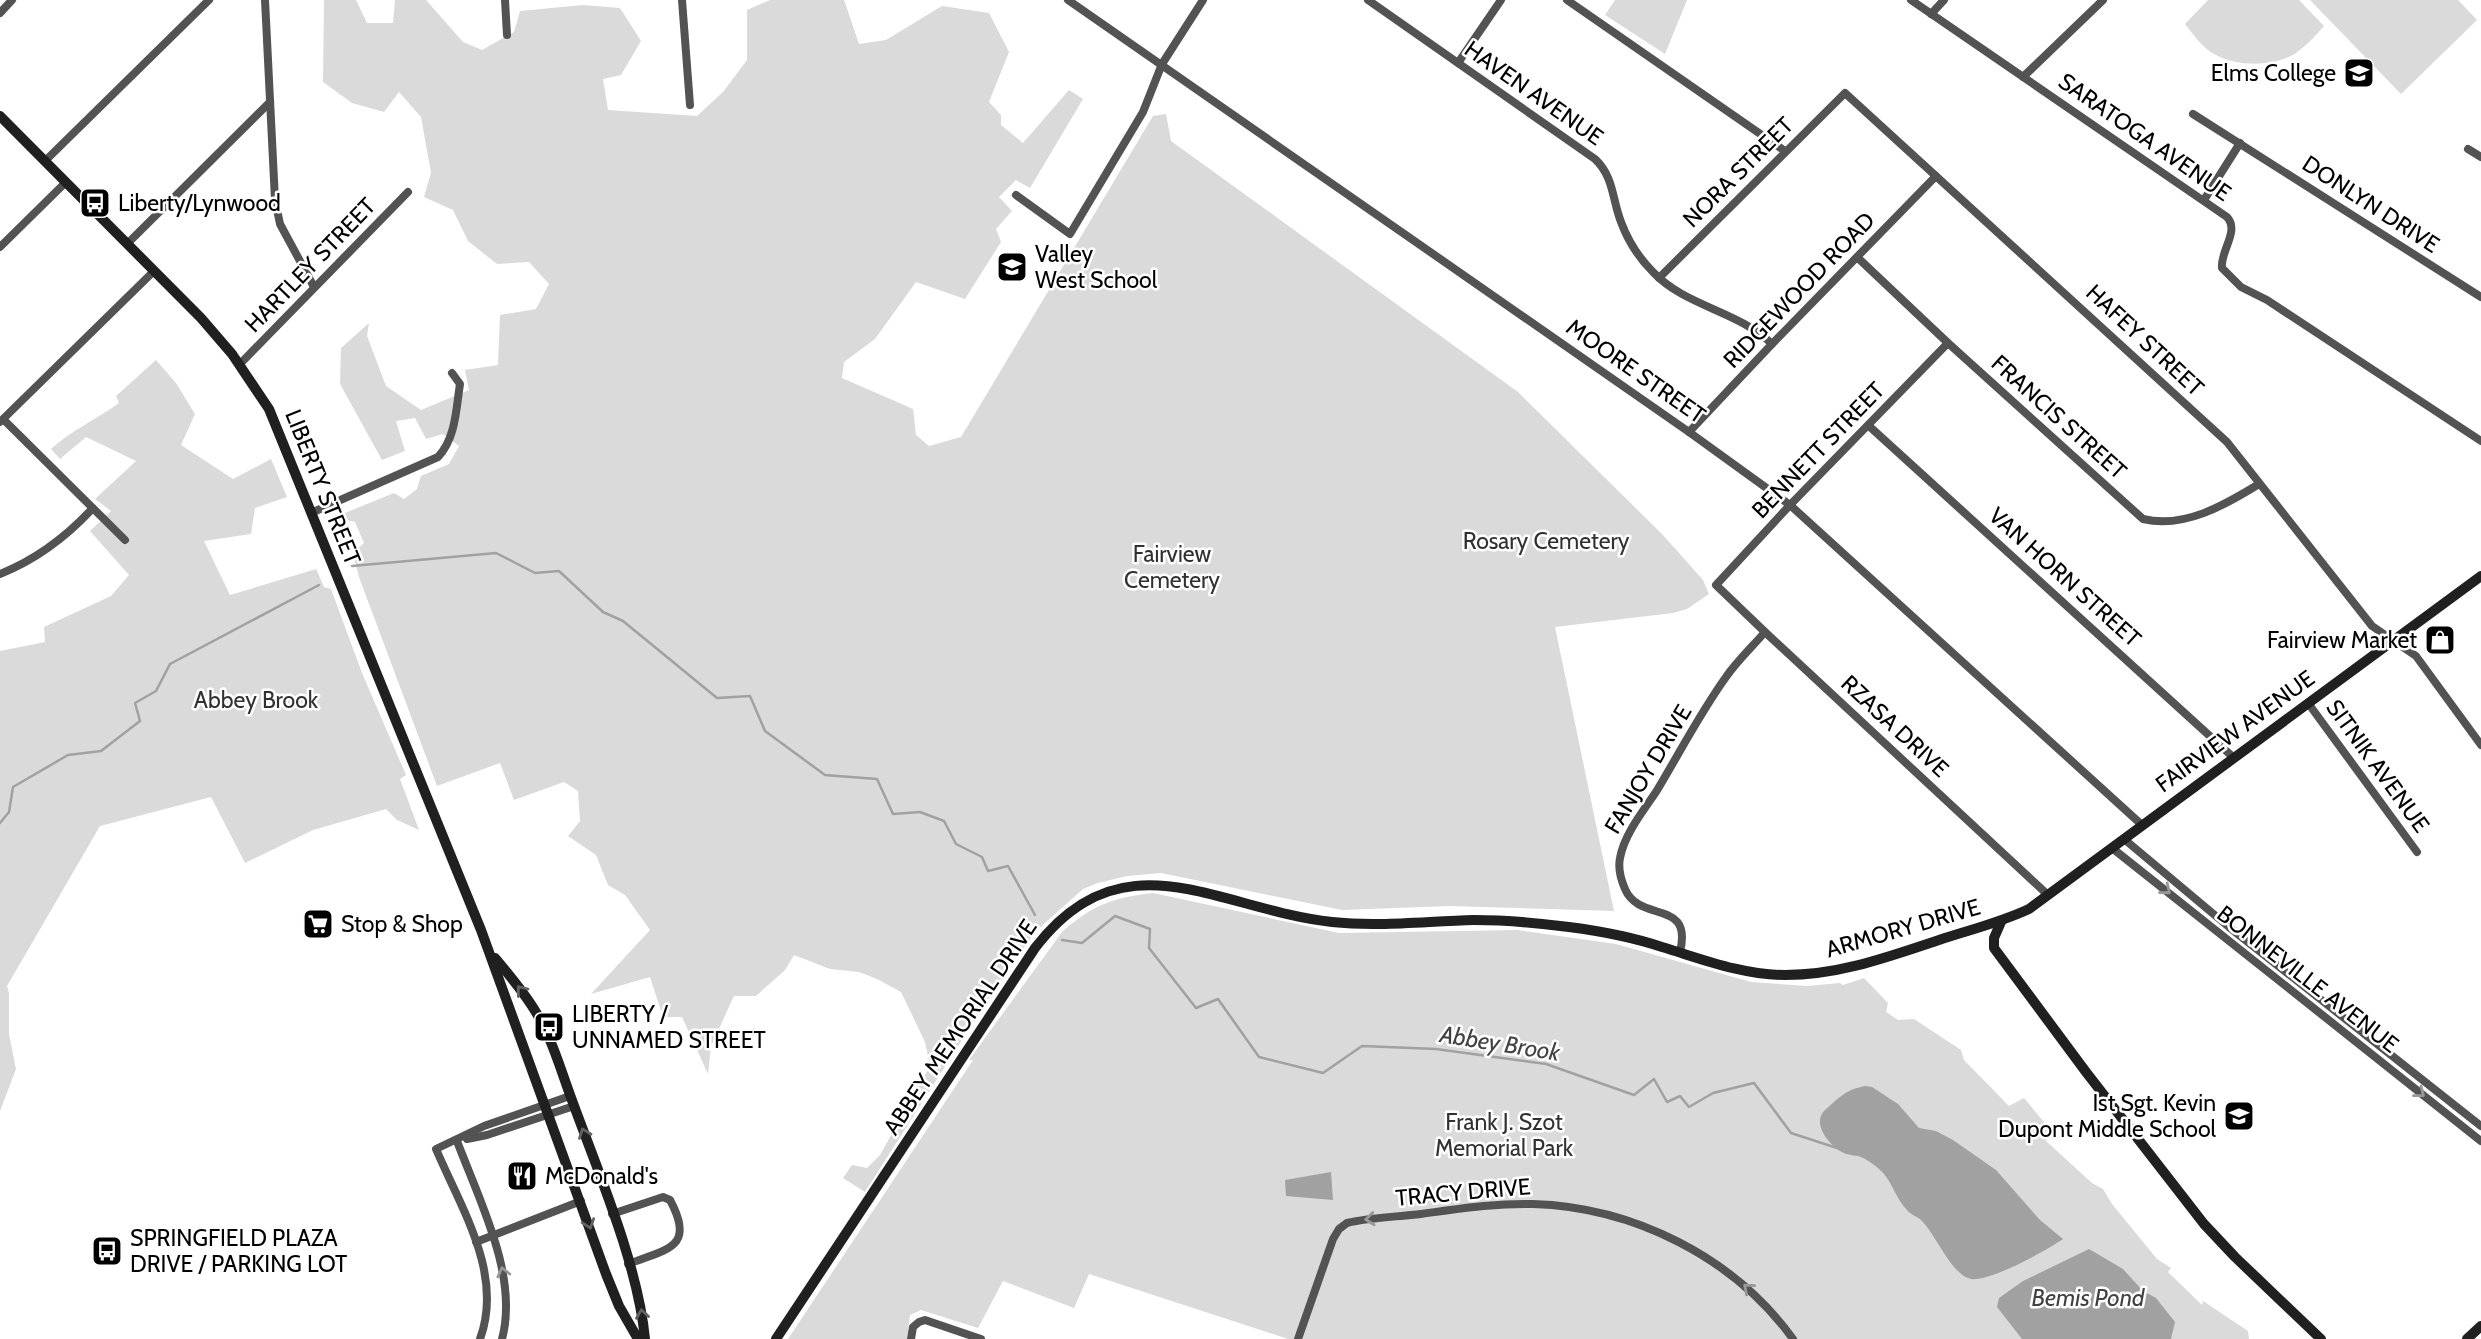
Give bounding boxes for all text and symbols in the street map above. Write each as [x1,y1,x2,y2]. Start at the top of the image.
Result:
street label: HAVEN AVENUE [1459,35,1609,151]
school or university icon: Elms College [2342,56,2376,90]
place label: Elms College [2211,59,2336,87]
street label: SARATOGA AVENUE [2053,67,2237,207]
street label: NORA STREET [1677,111,1799,233]
street label: DONLYN DRIVE [2297,149,2445,259]
bus stop icon: Liberty/Lynwood [78,186,112,220]
place label: Liberty/Lynwood [118,189,281,217]
street label: HARTLEY STREET [239,192,381,338]
street label: RIDGEWOOD ROAD [1717,206,1881,374]
place label: Valley West School [1035,240,1158,294]
school or university icon: Valley West School [995,250,1029,284]
street label: HAFEY STREET [2080,278,2210,402]
street label: MOORE STREET [1561,313,1711,429]
street label: FRANCIS STREET [1986,349,2132,485]
street label: BENNETT STREET [1746,376,1890,524]
street label: LIBERTY STREET [279,405,367,569]
street label: VAN HORN STREET [1983,501,2147,653]
park label: Rosary Cemetery [1463,527,1630,555]
park label: Fairview Cemetery [1124,540,1220,594]
shop icon: Fairview Market [2423,623,2457,657]
place label: Fairview Market [2267,626,2417,654]
street label: FAIRVIEW AVENUE [2150,664,2320,798]
street label: RZASA DRIVE [1835,669,1955,783]
park label: Abbey Brook [194,686,319,714]
street label: SITNIK AVENUE [2320,694,2436,838]
street label: FANJOY DRIVE [1599,699,1697,839]
one-way arrow [2158,882,2170,895]
street label: ARMORY DRIVE [1823,893,1983,963]
street label: BONNEVILLE AVENUE [2212,899,2404,1059]
supermarket icon: Stop & Shop [301,907,335,941]
place label: Stop & Shop [341,910,463,938]
street label: ABBEY MEMORIAL DRIVE [877,914,1043,1140]
one-way arrow [517,986,530,998]
place label: LIBERTY / UNNAMED STREET [572,1000,766,1054]
bus stop icon: LIBERTY / UNNAMED STREET [532,1010,566,1044]
water label: Abbey Brook [1437,1019,1563,1067]
one-way arrow [2413,1084,2425,1097]
place label: Ist Sgt. Kevin Dupont Middle School [1998,1089,2217,1143]
school or university icon: Ist Sgt. Kevin Dupont Middle School [2222,1099,2256,1133]
park label: Frank J. Szot Memorial Park [1435,1108,1574,1162]
one-way arrow [578,1127,592,1139]
restaurant icon: McDonald's [505,1159,539,1193]
place label: McDonald's [545,1162,658,1190]
street label: TRACY DRIVE [1394,1172,1532,1212]
one-way arrow [1364,1212,1376,1227]
one-way arrow [581,1218,595,1230]
place label: SPRINGFIELD PLAZA DRIVE / PARKING LOT [130,1224,347,1278]
bus stop icon: SPRINGFIELD PLAZA DRIVE / PARKING LOT [90,1234,124,1268]
one-way arrow [496,1266,511,1278]
water label: Bemis Pond [2031,1283,2145,1312]
one-way arrow [1743,1284,1756,1296]
one-way arrow [634,1308,649,1320]

